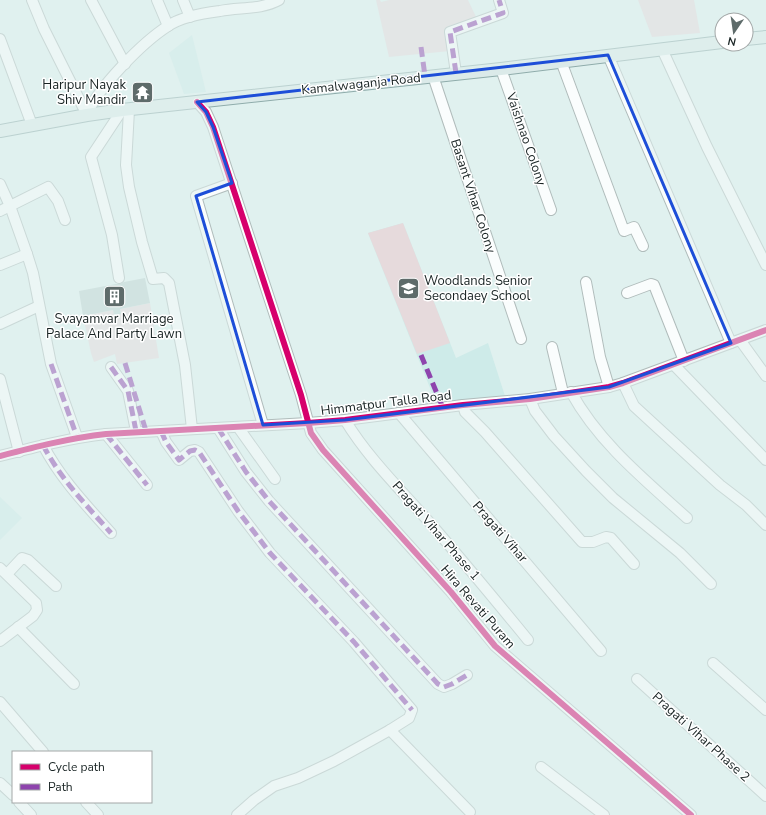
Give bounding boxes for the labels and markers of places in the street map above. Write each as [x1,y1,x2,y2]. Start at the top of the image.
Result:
place label: Haripur Nayak Shiv Mandir [42,76,126,109]
temple icon: Haripur Nayak Shiv Mandir [129,79,155,105]
place label: Woodlands Senior Secondaey School [424,272,532,305]
school or university icon: Woodlands Senior Secondaey School [396,275,422,301]
building icon: Svayamvar Marriage Palace And Party Lawn [101,284,127,310]
place label: Svayamvar Marriage Palace And Party Lawn [46,310,182,343]

